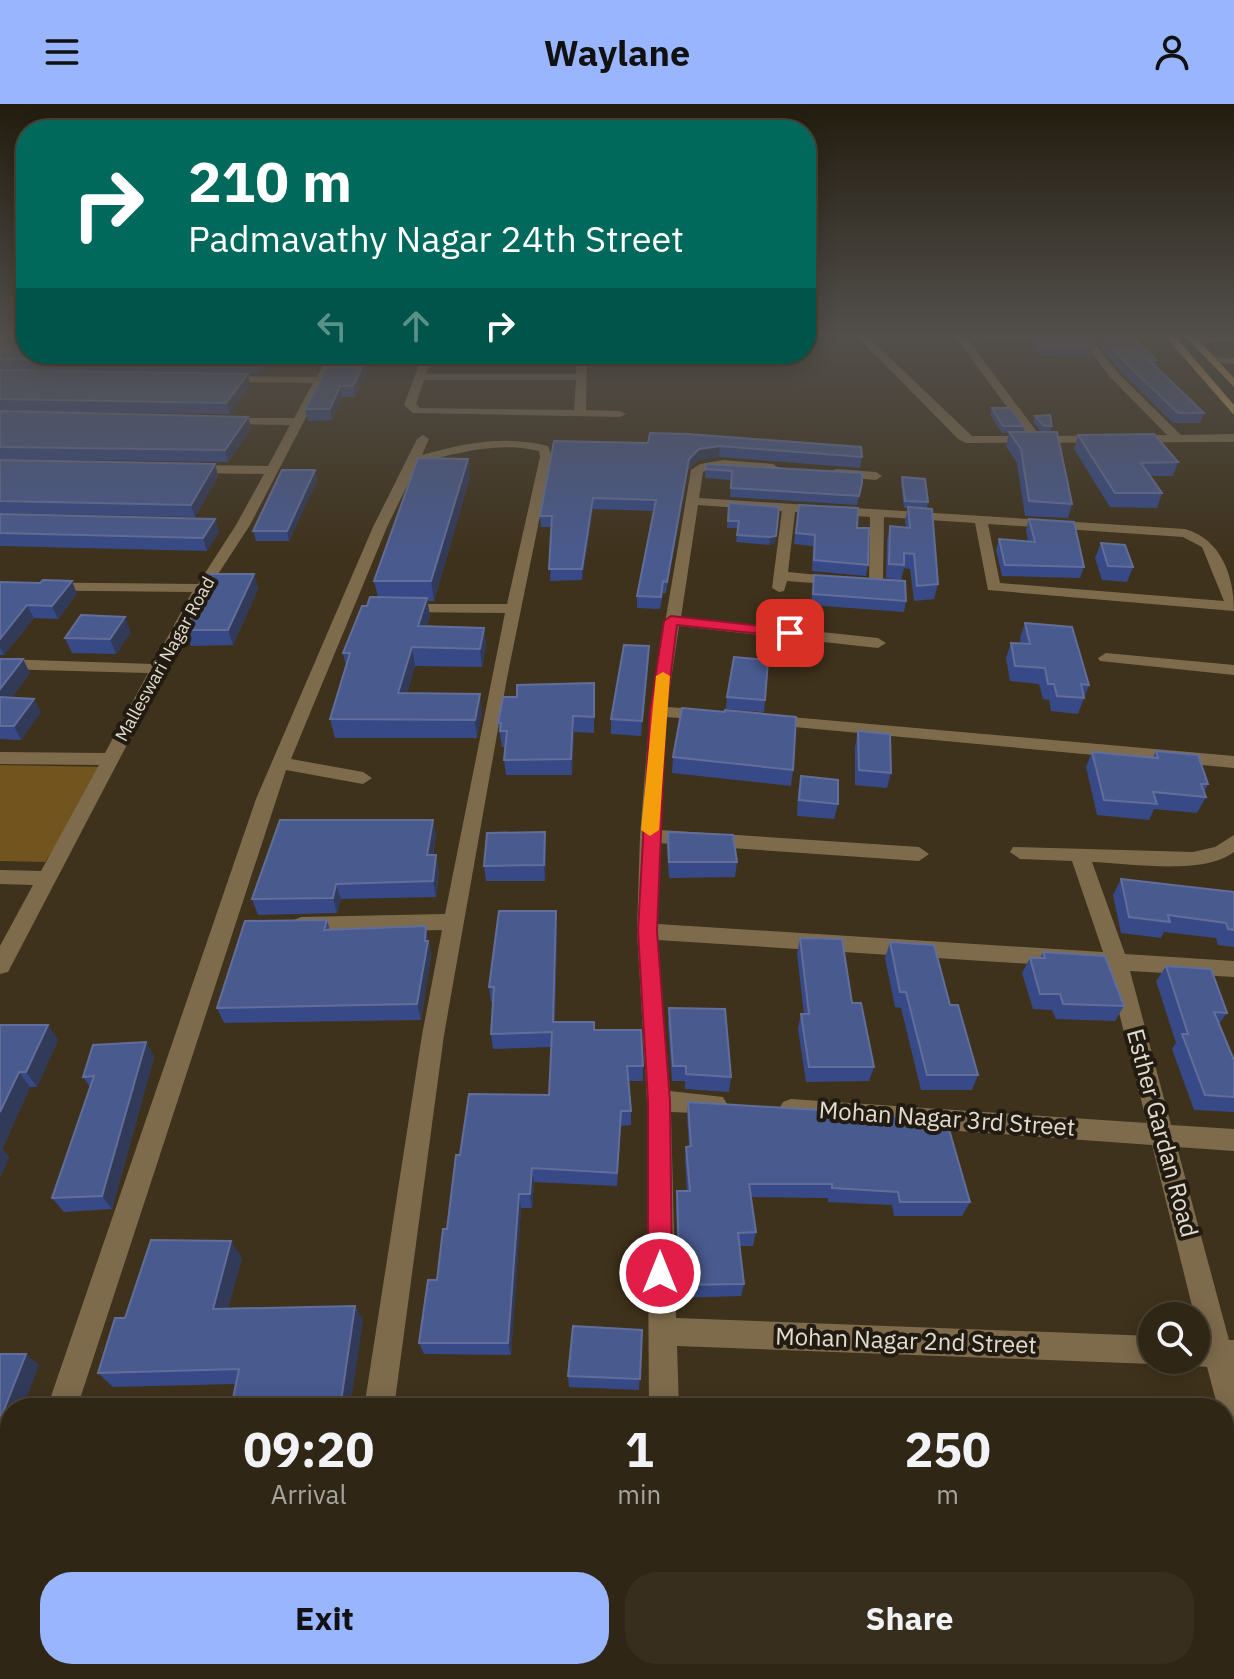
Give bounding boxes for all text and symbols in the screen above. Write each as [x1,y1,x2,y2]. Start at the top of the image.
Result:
text: Waylane [544,29,690,76]
icon: menu [40,30,84,74]
icon: person [1150,30,1194,74]
text: 210 m [188,145,352,217]
icon: right [56,152,160,256]
text: Padmavathy Nagar 24th Street [188,215,684,262]
icon: left [310,304,354,348]
icon: ahead [394,304,438,348]
icon: right [478,304,522,348]
street label: Malleswari Nagar Road [110,572,219,745]
pin [756,599,824,667]
icon: arrive [768,611,812,655]
street label: Esther Gardan Road [1120,1025,1206,1241]
street label: Mohan Nagar 3rd Street [818,1093,1076,1143]
position arrow [618,1231,702,1315]
map controls [1138,1302,1210,1374]
button: search [1138,1302,1210,1374]
street label: Mohan Nagar 2nd Street [775,1319,1037,1361]
text: 09:20 [243,1418,374,1480]
text: 1 [625,1418,654,1480]
text: 250 [904,1418,991,1480]
text: Arrival [271,1477,347,1511]
text: min [617,1477,661,1511]
text: m [936,1477,959,1511]
button: Exit [40,1572,609,1664]
button: Share [625,1572,1194,1664]

